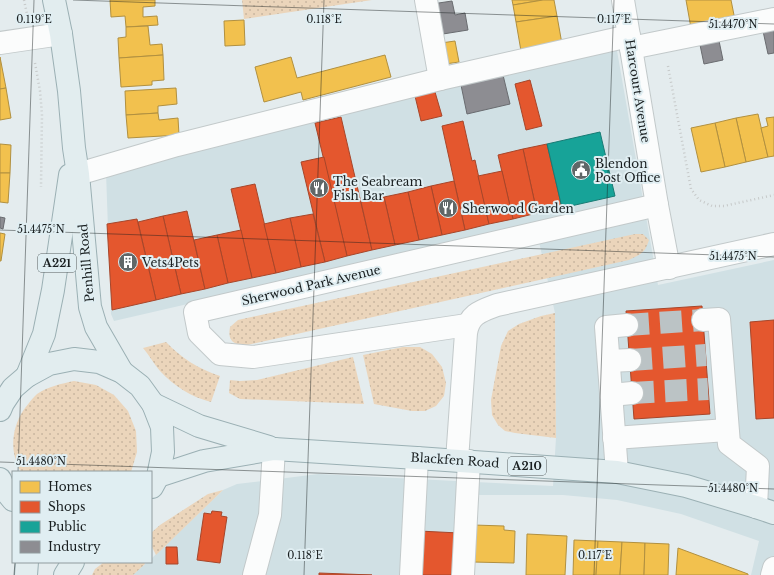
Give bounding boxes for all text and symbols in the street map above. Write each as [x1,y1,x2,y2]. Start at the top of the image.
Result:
text: 0.119°E [16,13,52,26]
text: 0.118°E [306,13,342,26]
text: 0.117°E [597,13,631,26]
text: 51.4470°N [708,18,758,31]
street label: Harcourt Avenue [622,38,654,144]
place label: Blendon Post Office [595,156,661,185]
public building icon: Blendon Post Office [570,159,592,181]
place label: The Seabream Fish Bar [333,174,422,203]
restaurant icon: The Seabream Fish Bar [308,177,330,199]
restaurant icon: Sherwood Garden [437,197,459,219]
place label: Sherwood Garden [462,201,574,216]
text: 51.4475°N [17,223,65,236]
street label: Penhill Road [75,223,97,303]
text: 51.4475°N [709,250,757,263]
building icon: Vets4Pets [117,251,139,273]
road number: A221 [38,254,76,272]
place label: Vets4Pets [141,255,199,270]
street label: Sherwood Park Avenue [240,262,382,308]
street label: Blackfen Road [410,449,500,471]
text: 51.4480°N [16,455,66,468]
road number: A210 [508,457,546,475]
legend [12,471,152,563]
text: Homes [48,479,92,494]
text: 51.4480°N [708,482,758,495]
text: Shops [48,499,85,514]
text: Public [48,519,87,534]
text: Industry [48,539,101,554]
text: 0.118°E [287,549,323,562]
text: 0.117°E [578,549,612,562]

